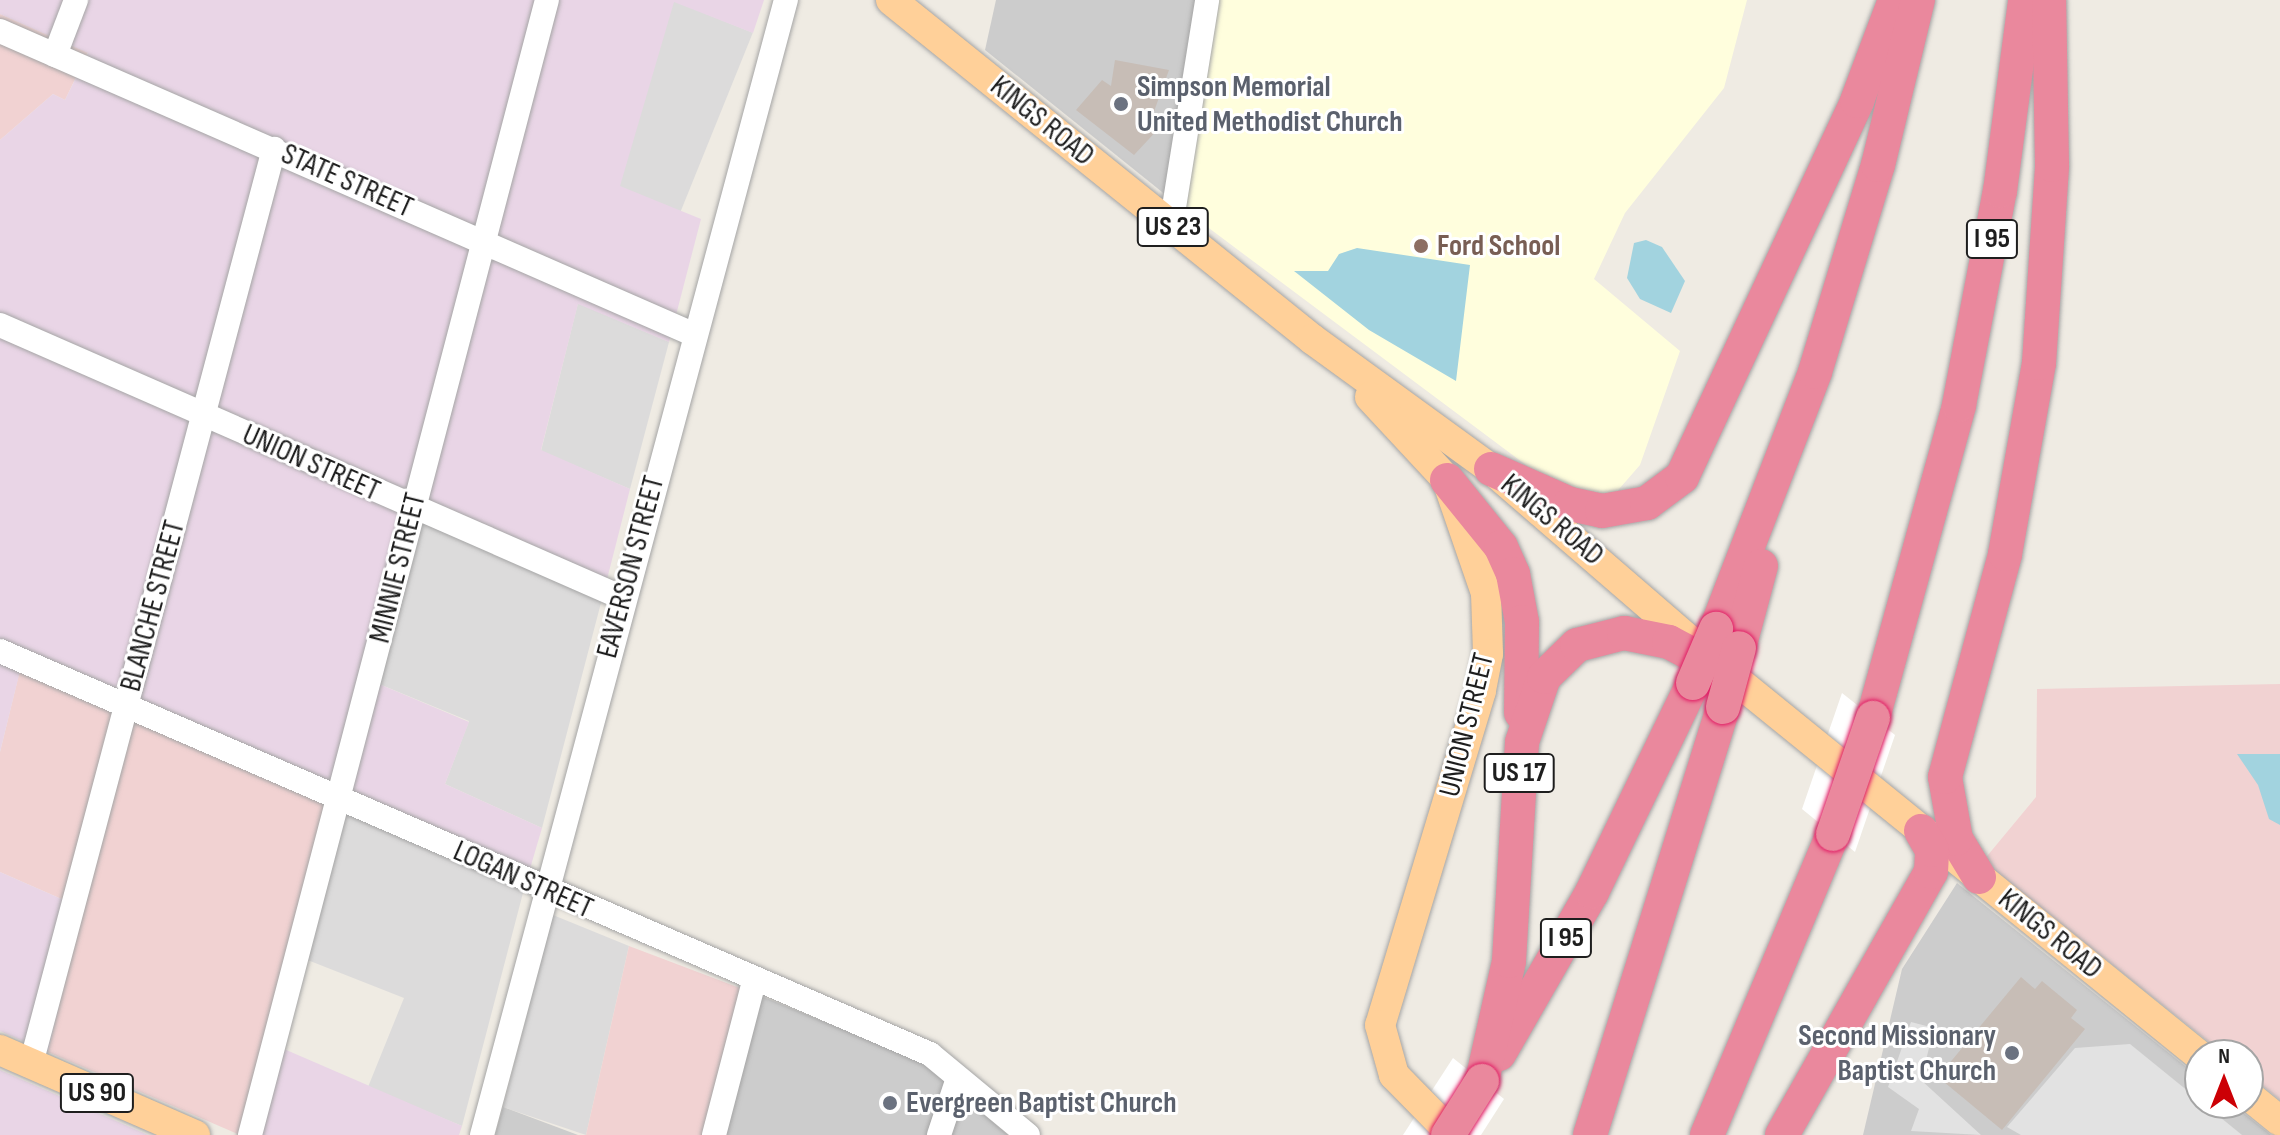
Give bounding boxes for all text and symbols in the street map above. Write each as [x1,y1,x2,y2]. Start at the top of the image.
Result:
street label: KINGS ROAD [983,68,1101,174]
place label: Simpson Memorial United Methodist Church [1137,69,1403,140]
marker: Simpson Memorial United Methodist Church [1112,95,1130,113]
street label: STATE STREET [276,136,418,226]
road number: US 23 [1135,203,1211,251]
road number: I 95 [1964,215,2020,263]
place label: Ford School [1437,228,1560,264]
marker: Ford School [1412,237,1430,255]
street label: UNION STREET [237,417,385,509]
street label: KINGS ROAD [1493,467,1611,573]
street label: EAVERSON STREET [589,472,673,662]
street label: MINNIE STREET [362,489,434,647]
street label: BLANCHE STREET [113,517,193,695]
street label: UNION STREET [1432,650,1502,800]
road number: US 17 [1483,749,1555,797]
street label: LOGAN STREET [448,833,598,927]
street label: KINGS ROAD [1991,881,2109,987]
road number: I 95 [1538,914,1594,962]
place label: Second Missionary Baptist Church [1798,1018,1996,1088]
north arrow [2184,1039,2264,1119]
text: N [2218,1043,2230,1070]
marker: Second Missionary Baptist Church [2003,1044,2021,1062]
road number: US 90 [59,1069,135,1117]
place label: Evergreen Baptist Church [906,1085,1177,1121]
marker: Evergreen Baptist Church [881,1094,899,1112]

